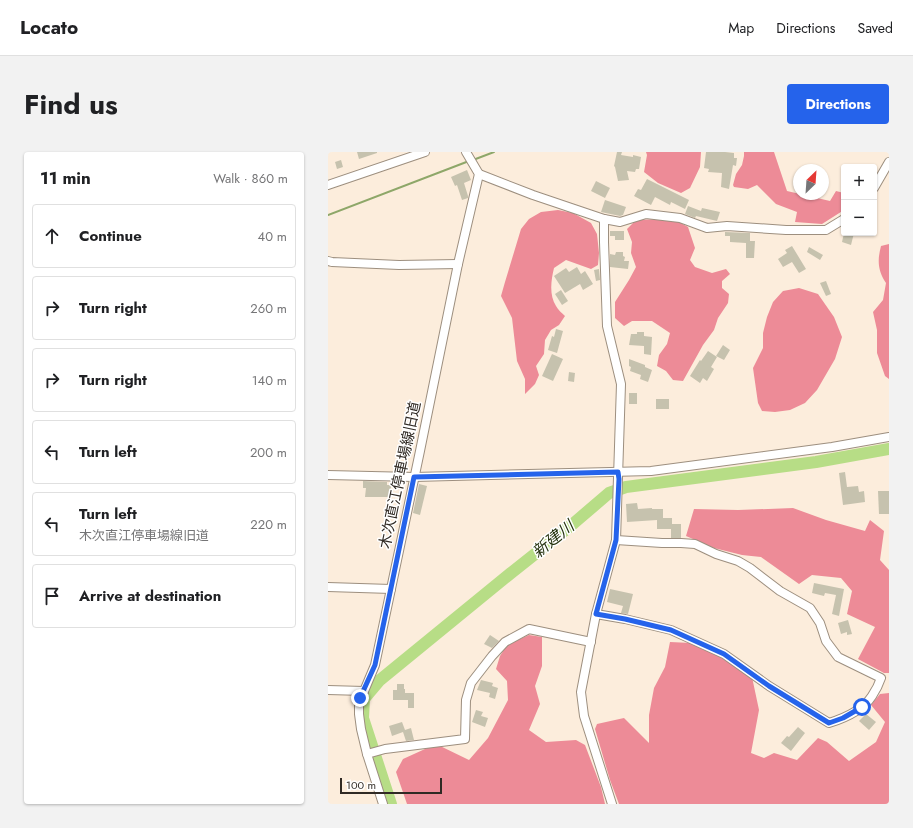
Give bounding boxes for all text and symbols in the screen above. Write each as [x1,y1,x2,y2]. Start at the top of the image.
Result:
text: Locato [20,14,78,41]
text: Map [728,18,754,38]
text: Directions [776,18,836,38]
text: Saved [858,18,893,38]
text: Find us [24,84,118,125]
button: Directions [787,84,889,124]
north arrow [793,164,829,200]
map controls [841,164,877,236]
button: + [841,164,877,200]
text: 11 min [40,166,91,190]
text: Walk · 860 m [213,169,288,188]
button: − [841,200,877,236]
icon: ahead [41,225,63,247]
text: Continue [79,225,142,247]
text: 40 m [258,227,287,246]
icon: right [41,297,63,319]
text: Turn right [79,297,147,319]
text: 260 m [250,299,287,318]
icon: right [41,369,63,391]
text: Turn right [79,369,147,391]
text: 140 m [252,371,287,390]
street label: 木次直江停車場線旧道 [374,399,426,551]
icon: left [41,441,63,463]
text: Turn left [79,441,137,463]
text: 200 m [250,443,287,462]
text: Turn left [79,503,137,525]
icon: left [41,513,63,535]
water label: 新建川 [527,514,580,563]
text: 220 m [250,515,287,534]
text: 木次直江停車場線旧道 [79,526,209,545]
icon: arrive [41,585,63,607]
text: Arrive at destination [79,585,221,607]
route end [351,689,369,707]
route start [853,698,871,716]
scale bar [340,776,442,795]
text: 100 m [346,777,376,793]

